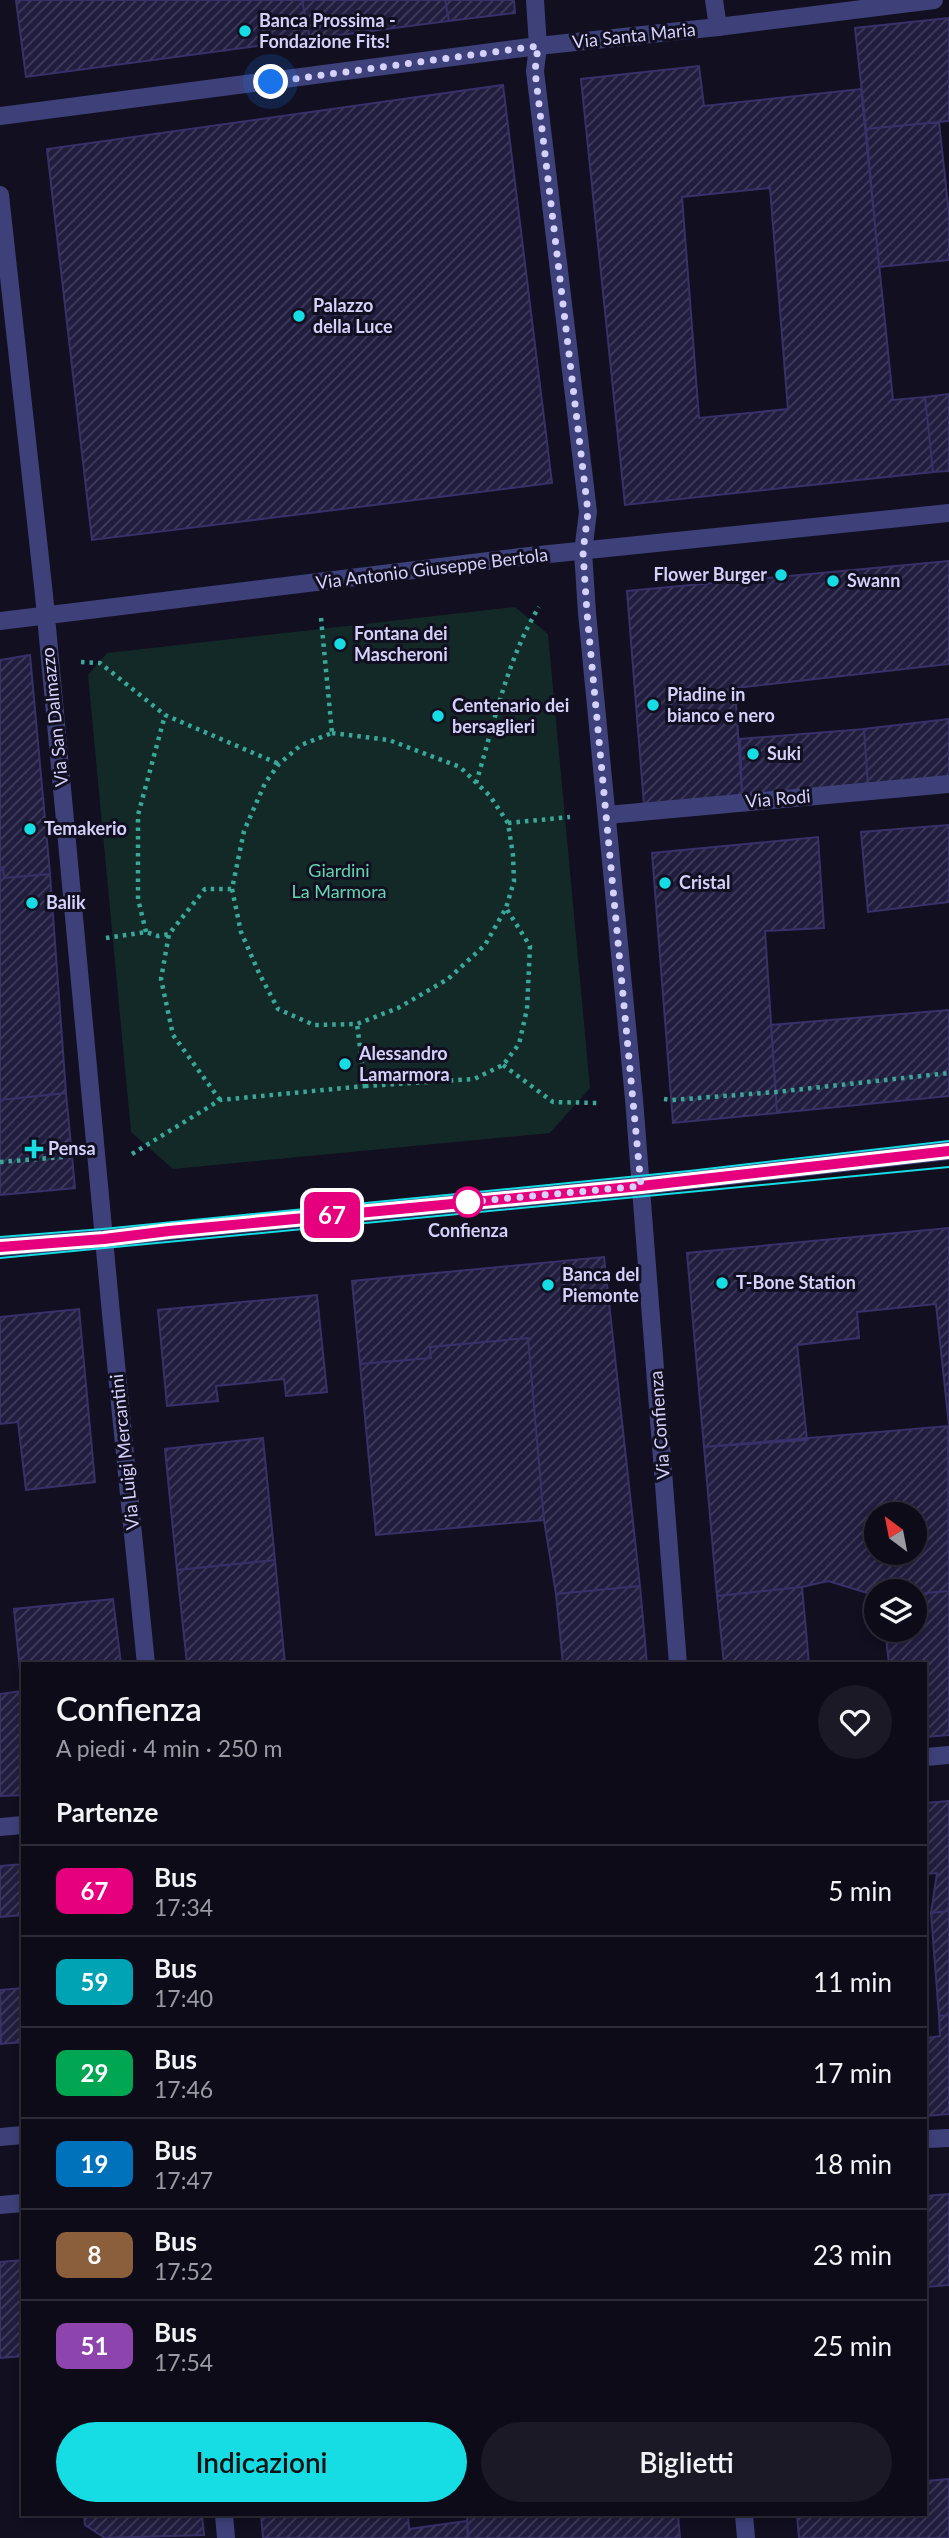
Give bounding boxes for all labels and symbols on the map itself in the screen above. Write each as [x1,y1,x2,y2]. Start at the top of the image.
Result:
place label: Banca Prossima - Fondazione Fits! [259,9,396,52]
street label: Via Santa Maria [571,18,697,52]
marker: Banca Prossima - Fondazione Fits! [237,23,253,39]
your location [253,64,288,99]
place label: Palazzo della Luce [313,294,393,337]
marker: Palazzo della Luce [291,308,307,324]
street label: Via Antonio Giuseppe Bertola [315,543,549,593]
place label: Flower Burger [654,563,767,585]
marker: Flower Burger [773,567,789,583]
place label: Swann [847,569,900,591]
marker: Swann [825,573,841,589]
place label: Fontana dei Mascheroni [354,622,448,665]
marker: Fontana dei Mascheroni [332,636,348,652]
street label: Via San Dalmazzo [36,646,72,788]
place label: Piadine in bianco e nero [667,683,775,726]
place label: Centenario dei bersaglieri [452,694,569,737]
marker: Piadine in bianco e nero [645,697,661,713]
marker: Centenario dei bersaglieri [430,708,446,724]
place label: Suki [767,742,801,764]
marker: Suki [745,746,761,762]
street label: Via Rodi [744,784,811,812]
place label: Temakerio [44,817,127,839]
marker: Temakerio [22,821,38,837]
park label: Giardini La Marmora [291,859,387,902]
place label: Cristal [679,871,730,893]
marker: Cristal [657,875,673,891]
place label: Balik [46,891,86,913]
marker: Balik [24,895,40,911]
place label: Alessandro Lamarmora [358,1042,450,1085]
marker: Alessandro Lamarmora [337,1056,353,1072]
place label: Pensa [48,1137,96,1159]
marker: Pensa [26,1141,42,1157]
marker: Confienza [453,1187,483,1217]
line badge: 67 [300,1192,364,1238]
place label: Confienza [428,1219,508,1241]
place label: Banca del Piemonte [562,1263,639,1306]
place label: T-Bone Station [736,1271,856,1293]
marker: T-Bone Station [714,1275,730,1291]
marker: Banca del Piemonte [540,1277,556,1293]
street label: Via Confienza [644,1370,674,1480]
street label: Via Luigi Mercantini [105,1373,143,1531]
north arrow [864,1502,928,1564]

